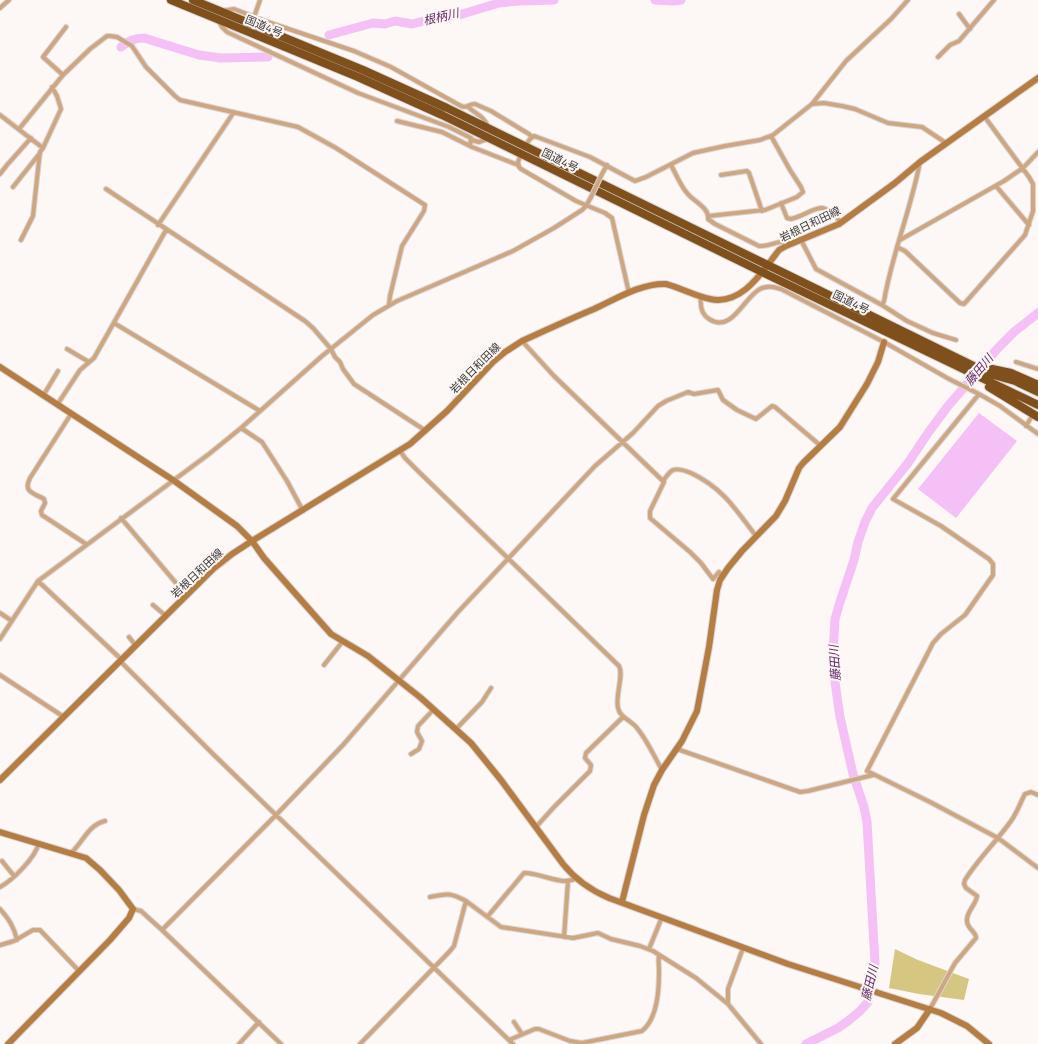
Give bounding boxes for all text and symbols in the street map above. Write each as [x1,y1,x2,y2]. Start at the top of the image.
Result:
water label: 根柄川 [421,3,463,30]
street label: 国道4号 [243,11,285,41]
street label: 国道4号 [539,144,581,176]
street label: 岩根日和田線 [777,202,843,246]
street label: 国道4号 [830,286,872,318]
street label: 岩根日和田線 [446,339,504,397]
water label: 藤田川 [960,348,999,390]
street label: 岩根日和田線 [167,545,227,601]
water label: 藤田川 [824,642,845,682]
water label: 藤田川 [856,961,883,1003]

